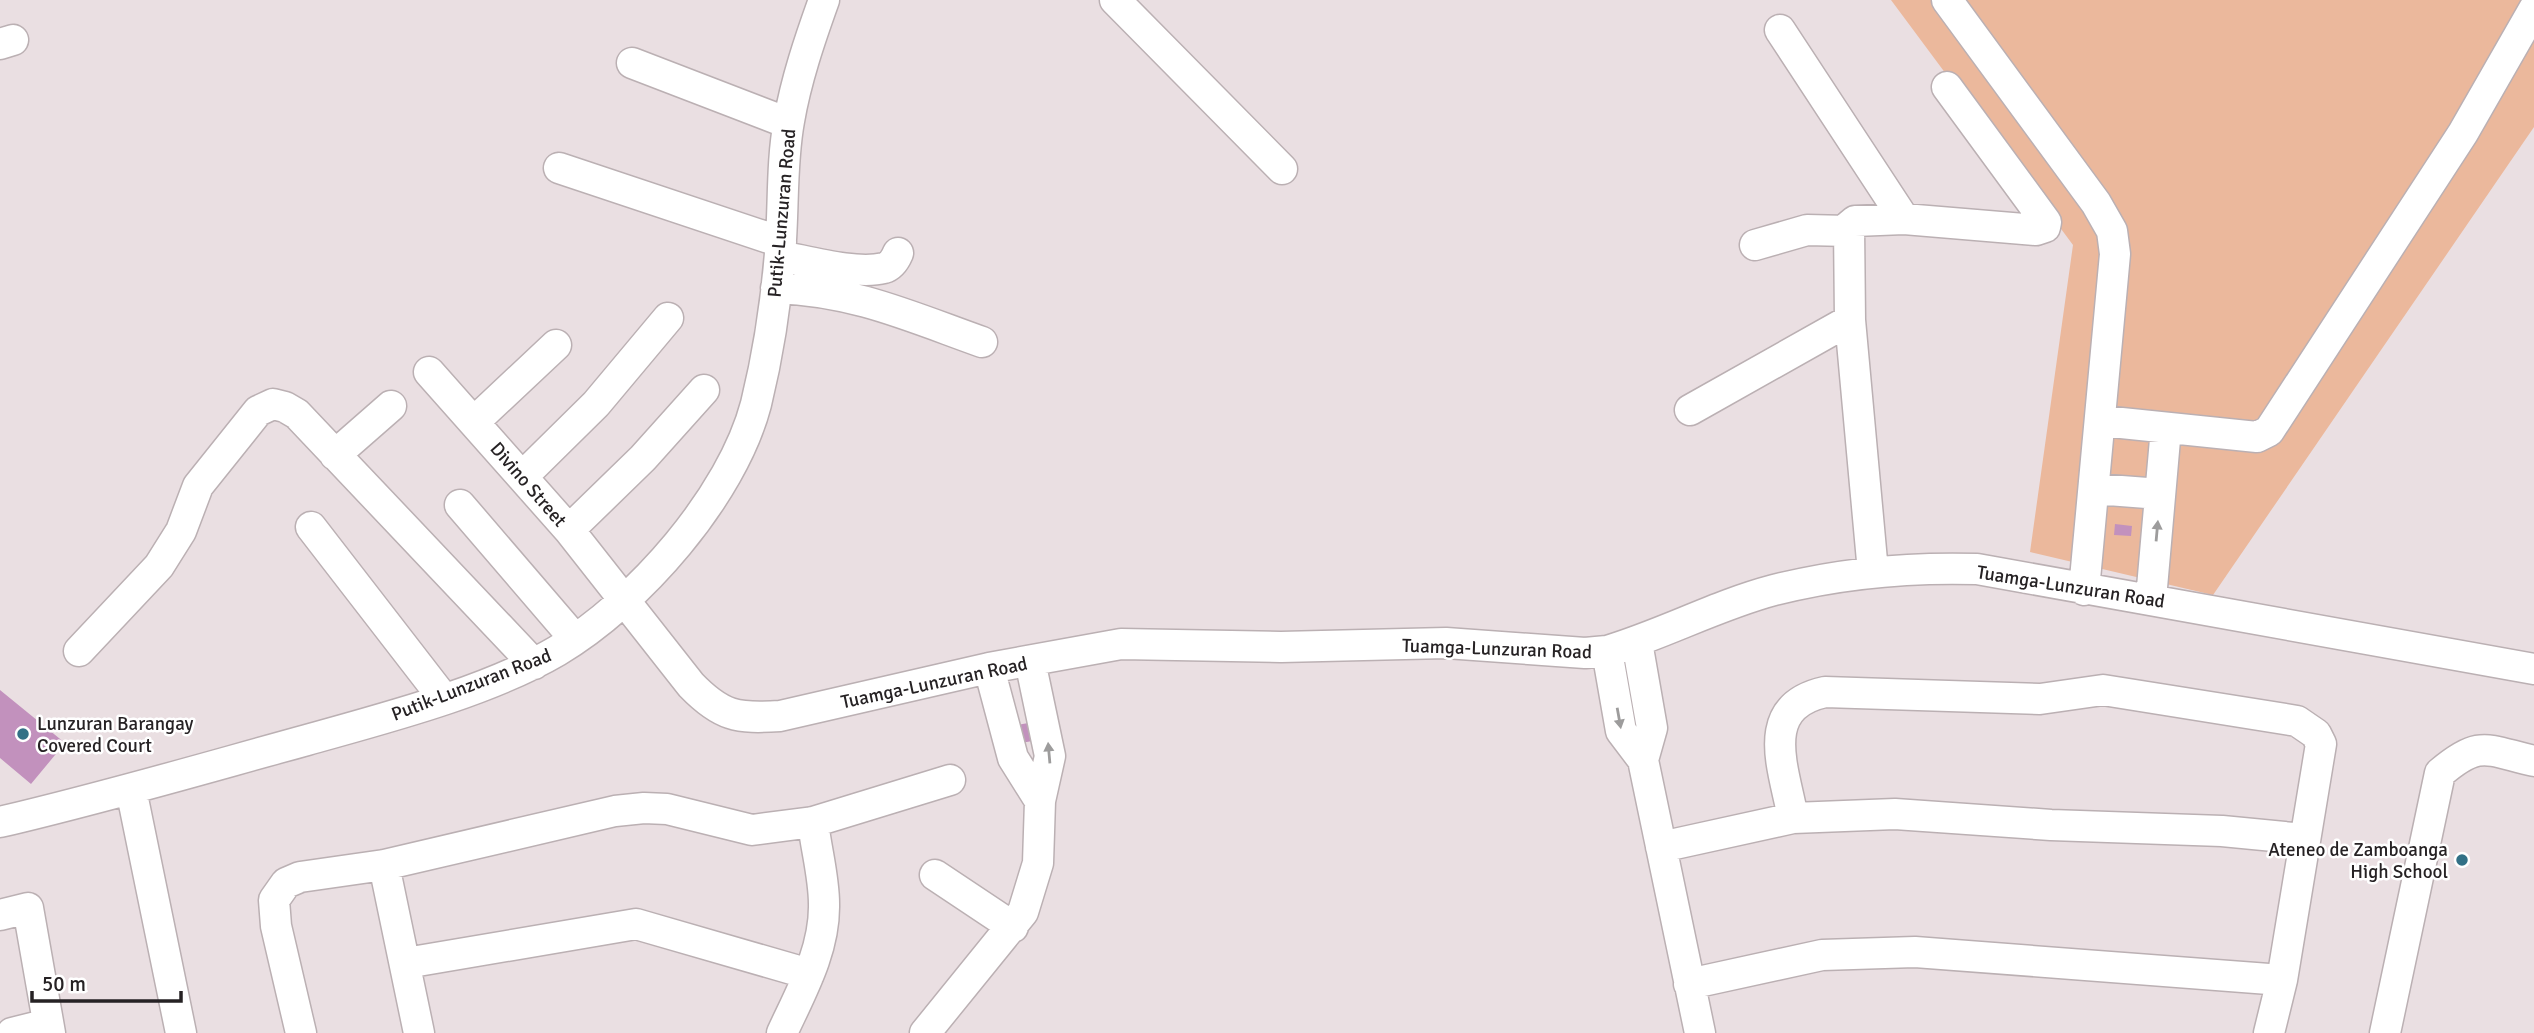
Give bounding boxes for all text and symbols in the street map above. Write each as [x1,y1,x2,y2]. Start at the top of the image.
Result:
street label: Putik-Lunzuran Road [763,128,801,299]
street label: Divino Street [485,437,572,532]
one-way arrow [2152,520,2163,542]
street label: Tuamga-Lunzuran Road [1975,560,2167,614]
street label: Tuamga-Lunzuran Road [1402,634,1592,664]
street label: Putik-Lunzuran Road [388,643,555,726]
street label: Tuamga-Lunzuran Road [839,651,1030,714]
one-way arrow [1614,707,1625,729]
place label: Lunzuran Barangay Covered Court [37,712,194,758]
marker: Lunzuran Barangay Covered Court [15,726,31,742]
one-way arrow [1043,742,1054,764]
place label: Ateneo de Zamboanga High School [2268,838,2448,884]
marker: Ateneo de Zamboanga High School [2454,852,2470,868]
scale bar [32,960,180,1004]
text: 50 m [42,971,86,997]

